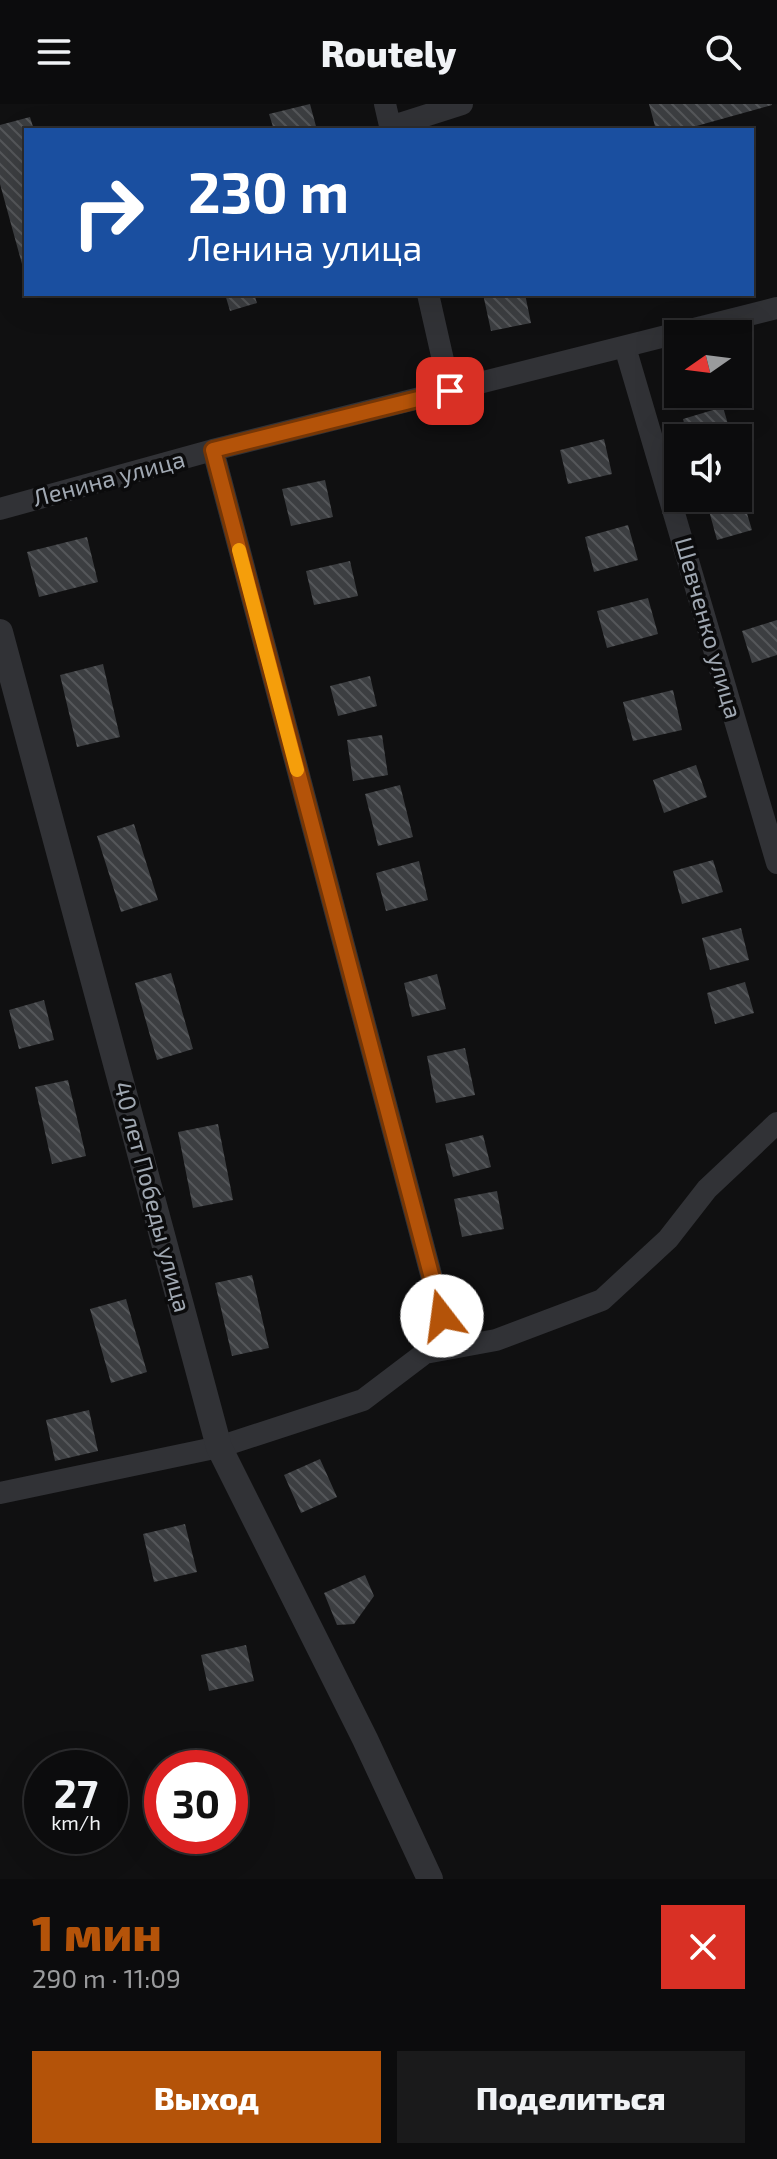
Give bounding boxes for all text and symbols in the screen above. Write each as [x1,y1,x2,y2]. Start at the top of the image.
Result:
icon: menu [32,30,76,74]
icon: search [701,30,745,74]
text: Routely [321,31,456,74]
text: 230 m [188,157,349,224]
icon: right [56,160,160,264]
text: Ленина улица [188,225,422,268]
north arrow [664,320,752,408]
map controls [664,320,752,512]
pin [416,357,484,425]
icon: arrive [428,369,472,413]
button: sound [664,424,752,512]
street label: Ленина улица [29,443,188,513]
street label: Шевченко улица [669,534,749,722]
street label: 40 лет Победы улица [108,1078,198,1315]
position arrow [400,1274,484,1358]
speed limit sign: 30 [144,1750,248,1854]
text: 27 [54,1768,98,1816]
text: km/h [51,1810,101,1834]
text: 1 мин [32,1903,162,1961]
button: close [661,1905,745,1989]
text: 290 m · 11:09 [32,1962,181,1993]
button: Выход [32,2051,381,2143]
button: Поделиться [397,2051,745,2143]

